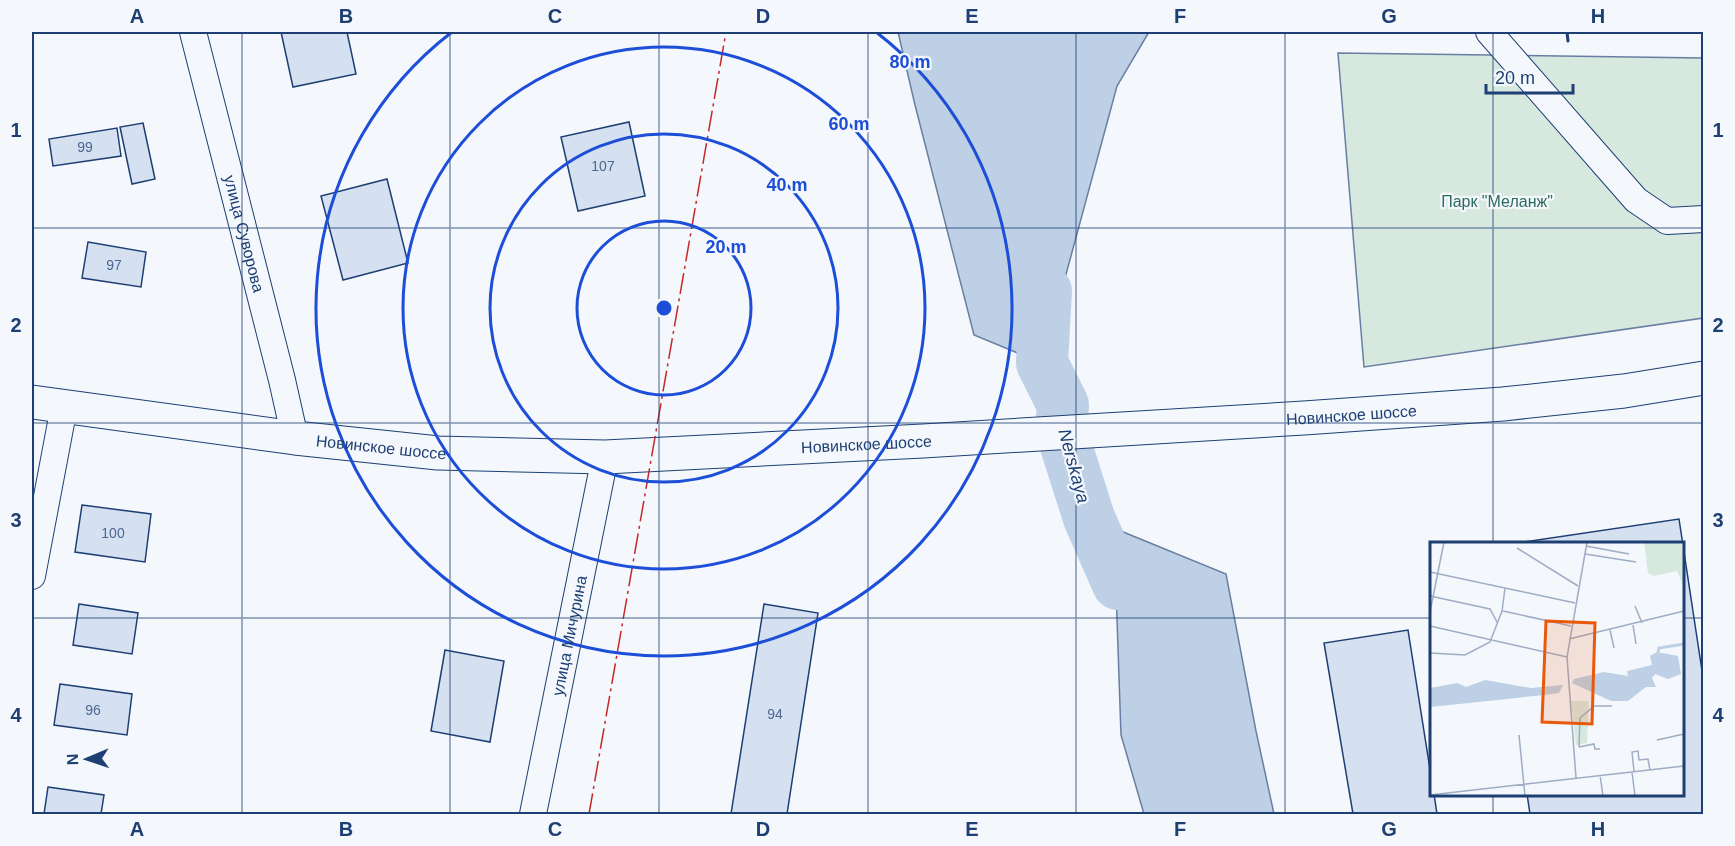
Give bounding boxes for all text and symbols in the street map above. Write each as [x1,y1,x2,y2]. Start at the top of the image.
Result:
text: A [130,5,144,27]
text: B [339,5,353,27]
text: C [548,5,562,27]
text: D [756,5,770,27]
text: E [965,5,979,27]
text: F [1174,5,1186,27]
text: G [1381,5,1397,27]
text: H [1591,5,1605,27]
text: 80 m [889,52,931,72]
scale bar [1486,57,1573,95]
text: 20 m [1495,68,1535,88]
text: 60 m [828,114,870,134]
text: 1 [10,119,22,141]
text: 1 [1712,119,1724,141]
house number: 99 [77,139,93,155]
house number: 107 [591,158,615,174]
street label: улица Суворова [221,173,268,294]
text: 40 m [766,175,808,195]
park label: Парк "Меланж" [1441,193,1553,210]
text: 20 m [705,237,747,257]
house number: 97 [106,257,122,273]
centre of rings [654,298,674,318]
text: 2 [10,314,22,336]
text: 2 [1712,314,1724,336]
street label: Новинское шоссе [1286,402,1417,428]
water label: Nerskaya [1055,427,1093,505]
street label: Новинское шоссе [315,432,446,462]
street label: Новинское шоссе [801,432,932,456]
text: 3 [10,509,22,531]
text: 3 [1712,509,1724,531]
house number: 100 [101,525,125,541]
inset map [1430,542,1684,795]
street label: улица Мичурина [549,574,589,697]
house number: 96 [85,702,101,718]
text: 4 [10,704,22,726]
text: 4 [1712,704,1724,726]
house number: 94 [767,706,783,722]
north arrow [57,729,117,789]
text: N [64,753,81,766]
text: A [130,818,144,840]
text: B [339,818,353,840]
text: C [548,818,562,840]
text: D [756,818,770,840]
text: E [965,818,979,840]
text: F [1174,818,1186,840]
text: G [1381,818,1397,840]
text: H [1591,818,1605,840]

